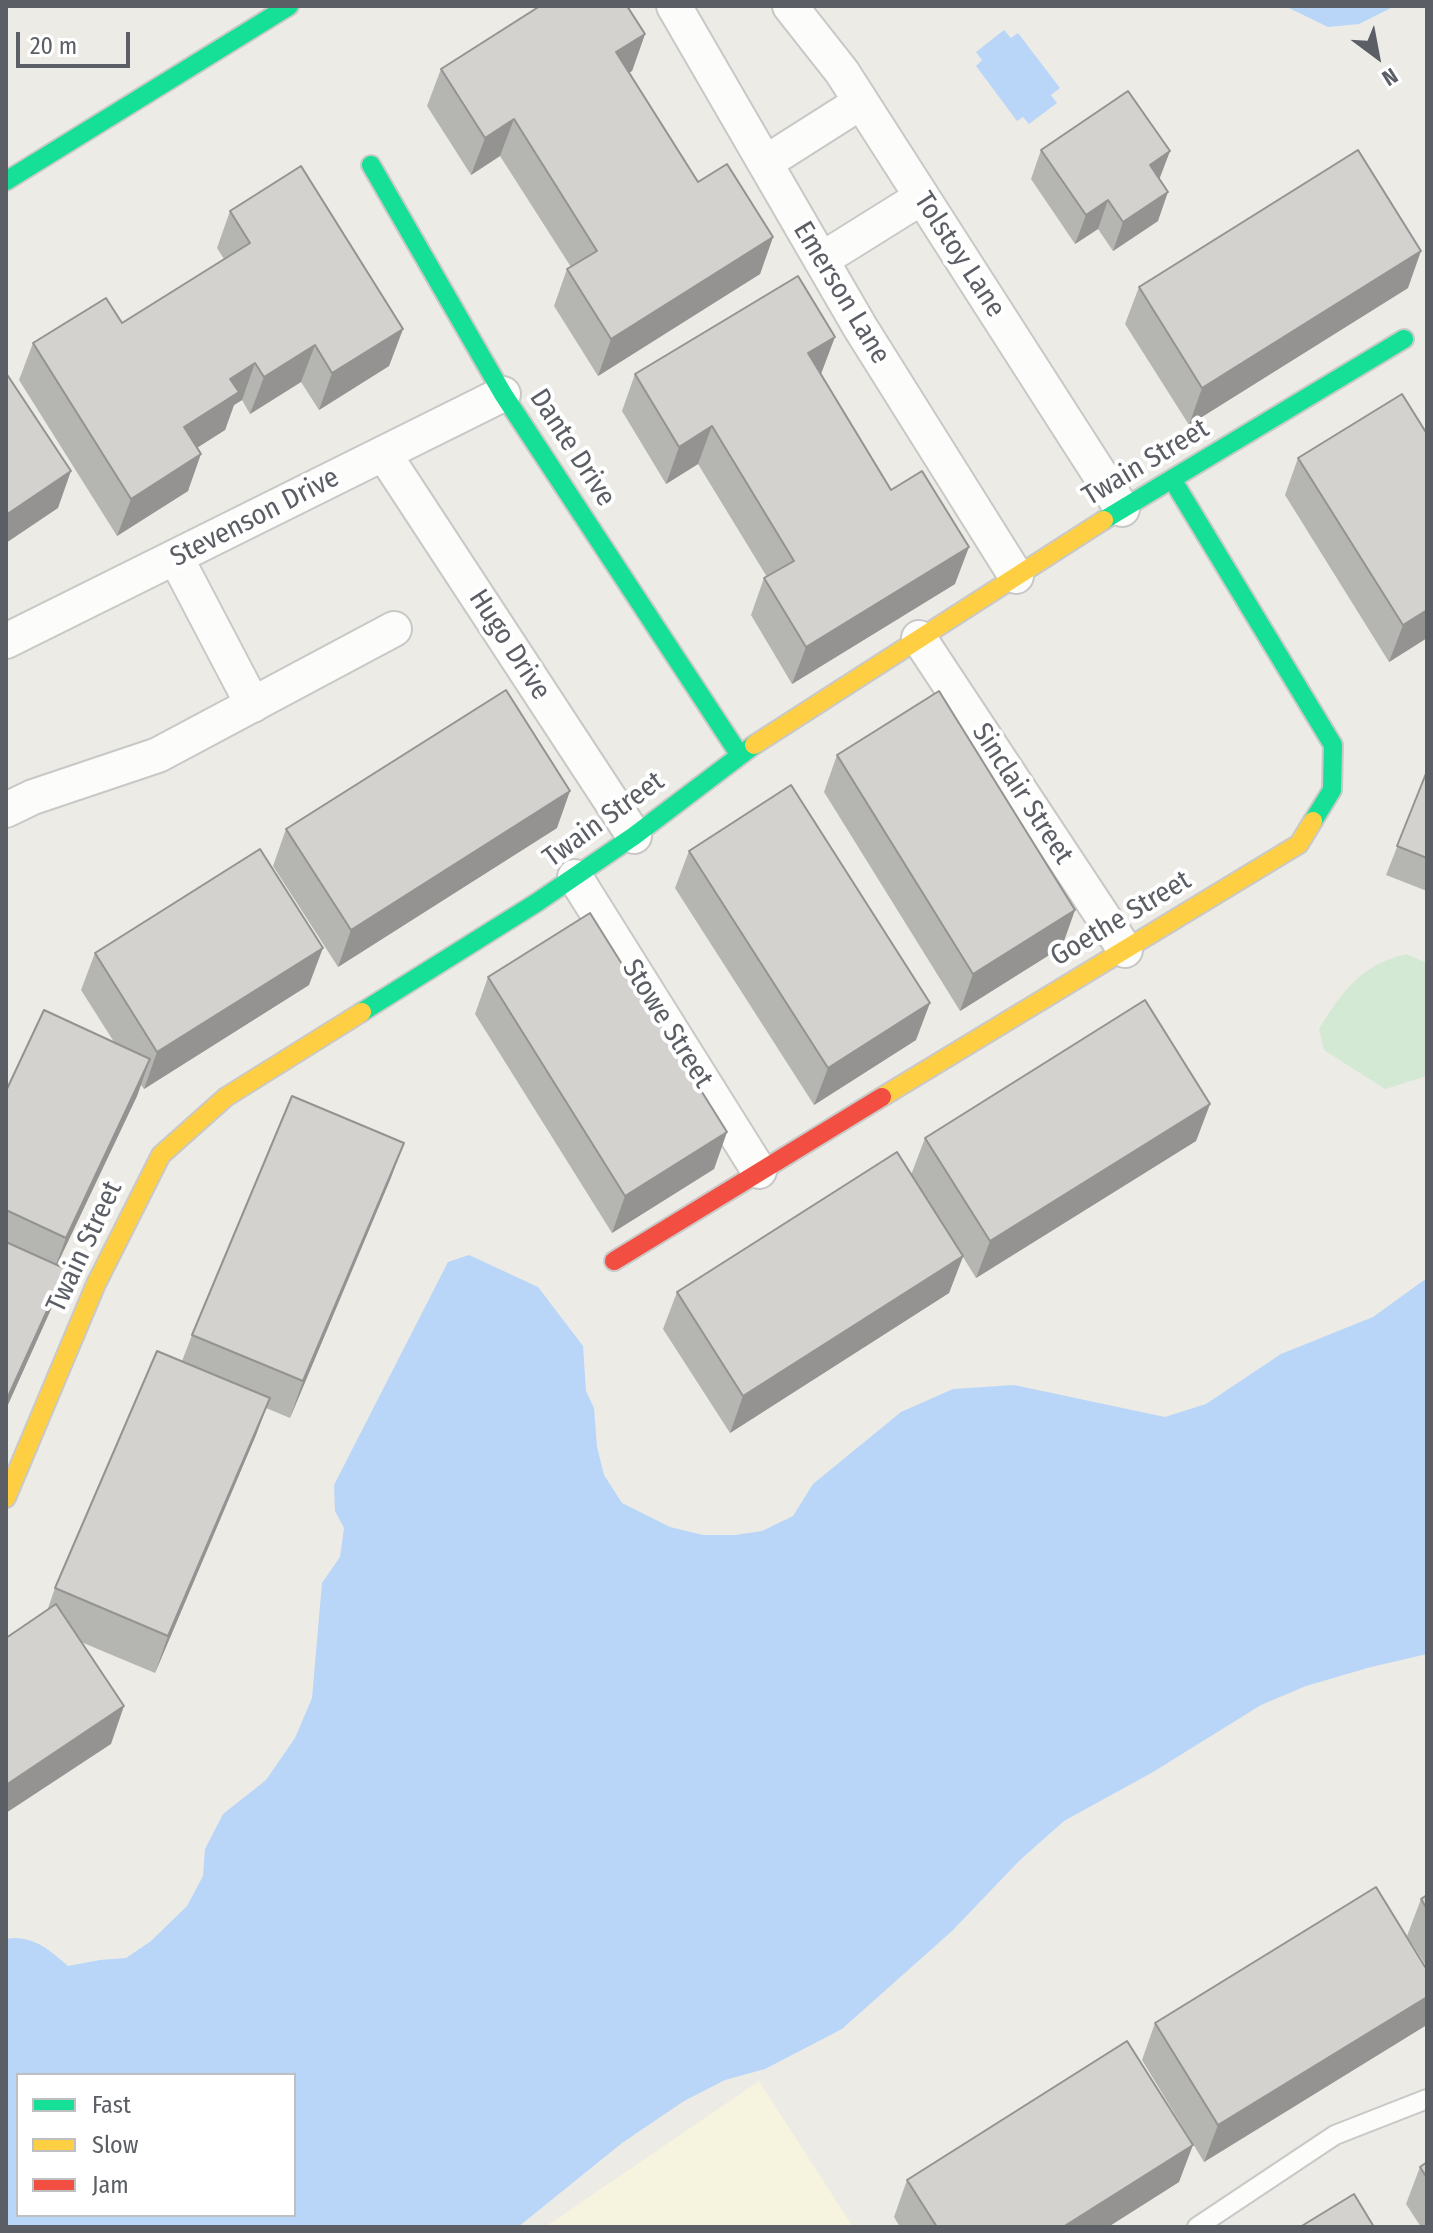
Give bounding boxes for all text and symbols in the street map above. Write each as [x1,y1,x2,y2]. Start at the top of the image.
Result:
scale bar [20,16,134,66]
north arrow [1337,16,1417,96]
text: 20 m [30,32,77,60]
text: N [1377,62,1403,92]
street label: Tolstoy Lane [906,186,1012,324]
street label: Emerson Lane [785,216,897,370]
street label: Dante Drive [522,383,622,513]
street label: Twain Street [1077,412,1215,514]
street label: Stevenson Drive [165,461,345,575]
street label: Hugo Drive [461,583,557,707]
street label: Sinclair Street [964,717,1080,871]
street label: Twain Street [537,765,671,875]
street label: Goethe Street [1045,864,1197,974]
street label: Stowe Street [614,954,720,1094]
street label: Twain Street [40,1176,130,1318]
legend [16,2073,296,2217]
text: Fast [92,2091,131,2119]
text: Slow [92,2131,138,2159]
text: Jam [92,2171,129,2199]

